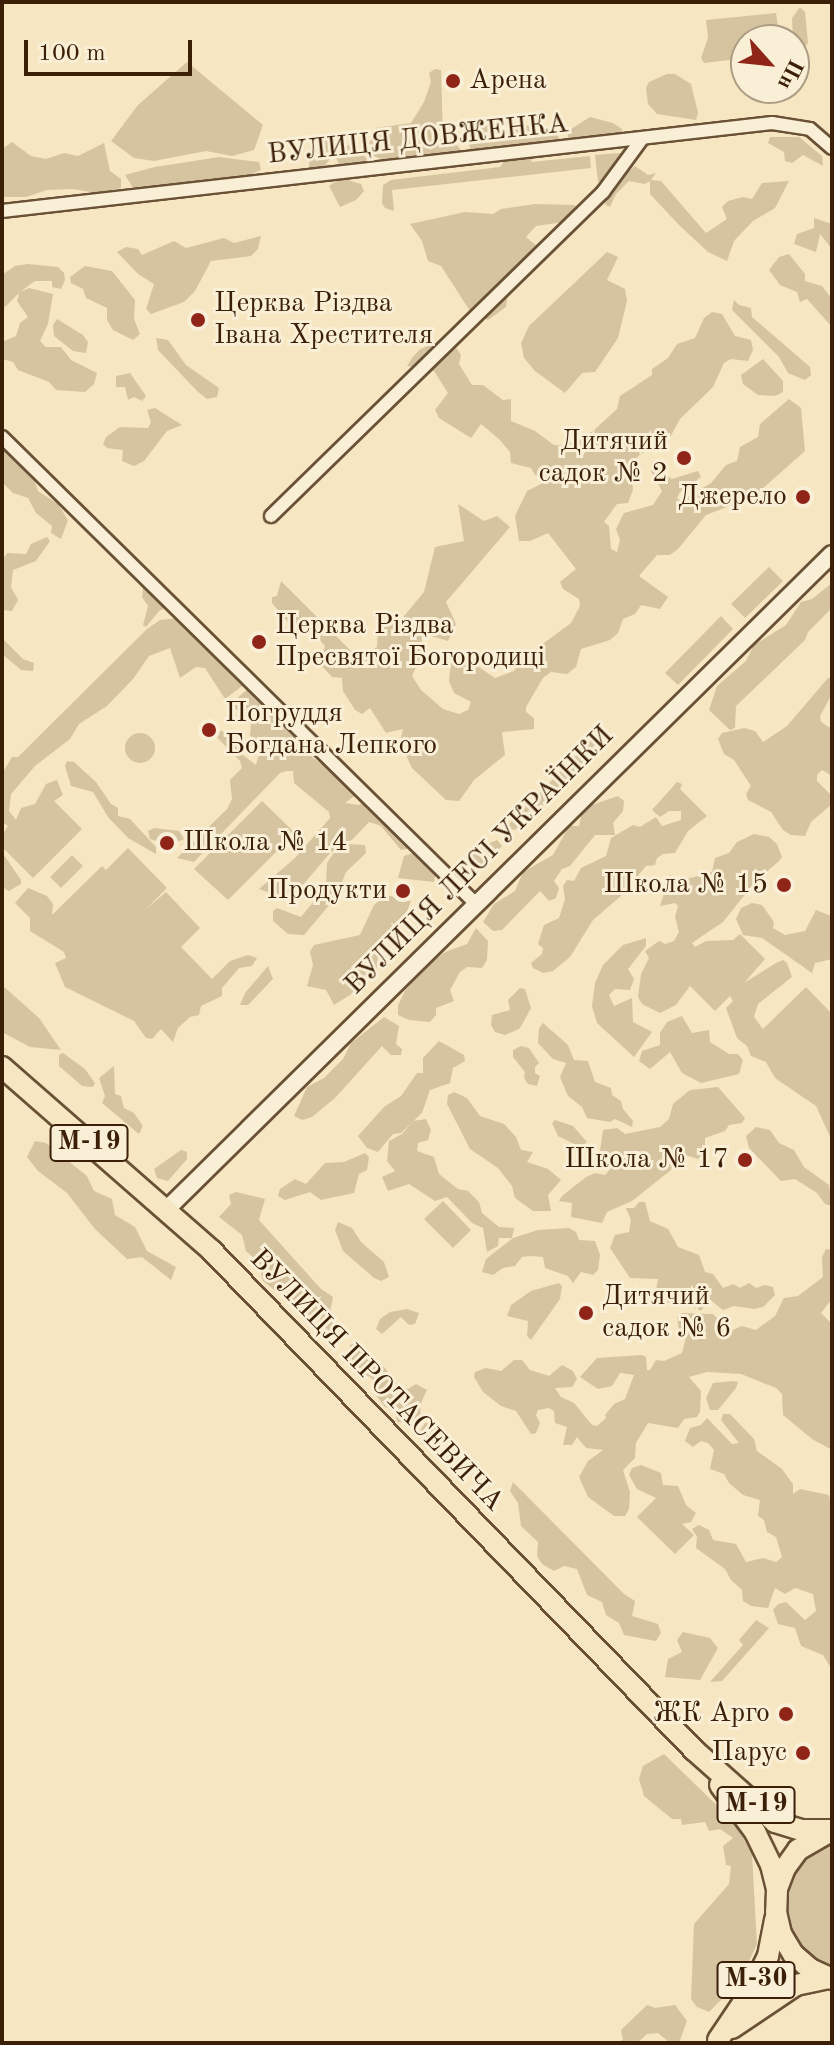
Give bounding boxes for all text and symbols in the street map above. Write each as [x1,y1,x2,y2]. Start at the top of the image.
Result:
scale bar [28,24,196,74]
north arrow [730,24,810,104]
text: 100 m [38,42,106,66]
text: Пн [773,55,806,92]
place label: Арена [469,64,547,98]
marker: Арена [444,72,462,90]
street label: ВУЛИЦЯ ДОВЖЕНКА [266,107,570,173]
place label: Церква Різдва Івана Хрестителя [214,287,433,353]
marker: Церква Різдва Івана Хрестителя [189,311,207,329]
place label: Дитячий садок № 2 [538,425,668,491]
marker: Дитячий садок № 2 [675,449,693,467]
place label: Джерело [678,480,787,514]
marker: Джерело [794,488,812,506]
place label: Церква Різдва Пресвятої Богородиці [275,609,545,675]
marker: Церква Різдва Пресвятої Богородиці [250,633,268,651]
place label: Погруддя Богдана Лепкого [225,697,437,763]
street label: ВУЛИЦЯ ЛЕСІ УКРАЇНКИ [339,720,621,1002]
marker: Погруддя Богдана Лепкого [200,721,218,739]
place label: Школа № 14 [183,826,348,860]
marker: Школа № 14 [158,834,176,852]
place label: Школа № 15 [603,868,768,902]
place label: Продукти [266,874,387,908]
marker: Школа № 15 [775,876,793,894]
marker: Продукти [394,882,412,900]
road number: М-19 [49,1121,129,1165]
place label: Школа № 17 [564,1143,729,1177]
marker: Школа № 17 [736,1151,754,1169]
street label: ВУЛИЦЯ ПРОТАСЕВИЧА [242,1243,510,1519]
place label: Дитячий садок № 6 [602,1280,732,1346]
marker: Дитячий садок № 6 [577,1304,595,1322]
place label: ЖК Арго [653,1697,770,1731]
marker: ЖК Арго [777,1705,795,1723]
place label: Парус [712,1736,787,1770]
marker: Парус [794,1744,812,1762]
road number: М-19 [716,1783,796,1827]
road number: М-30 [716,1958,796,2002]

